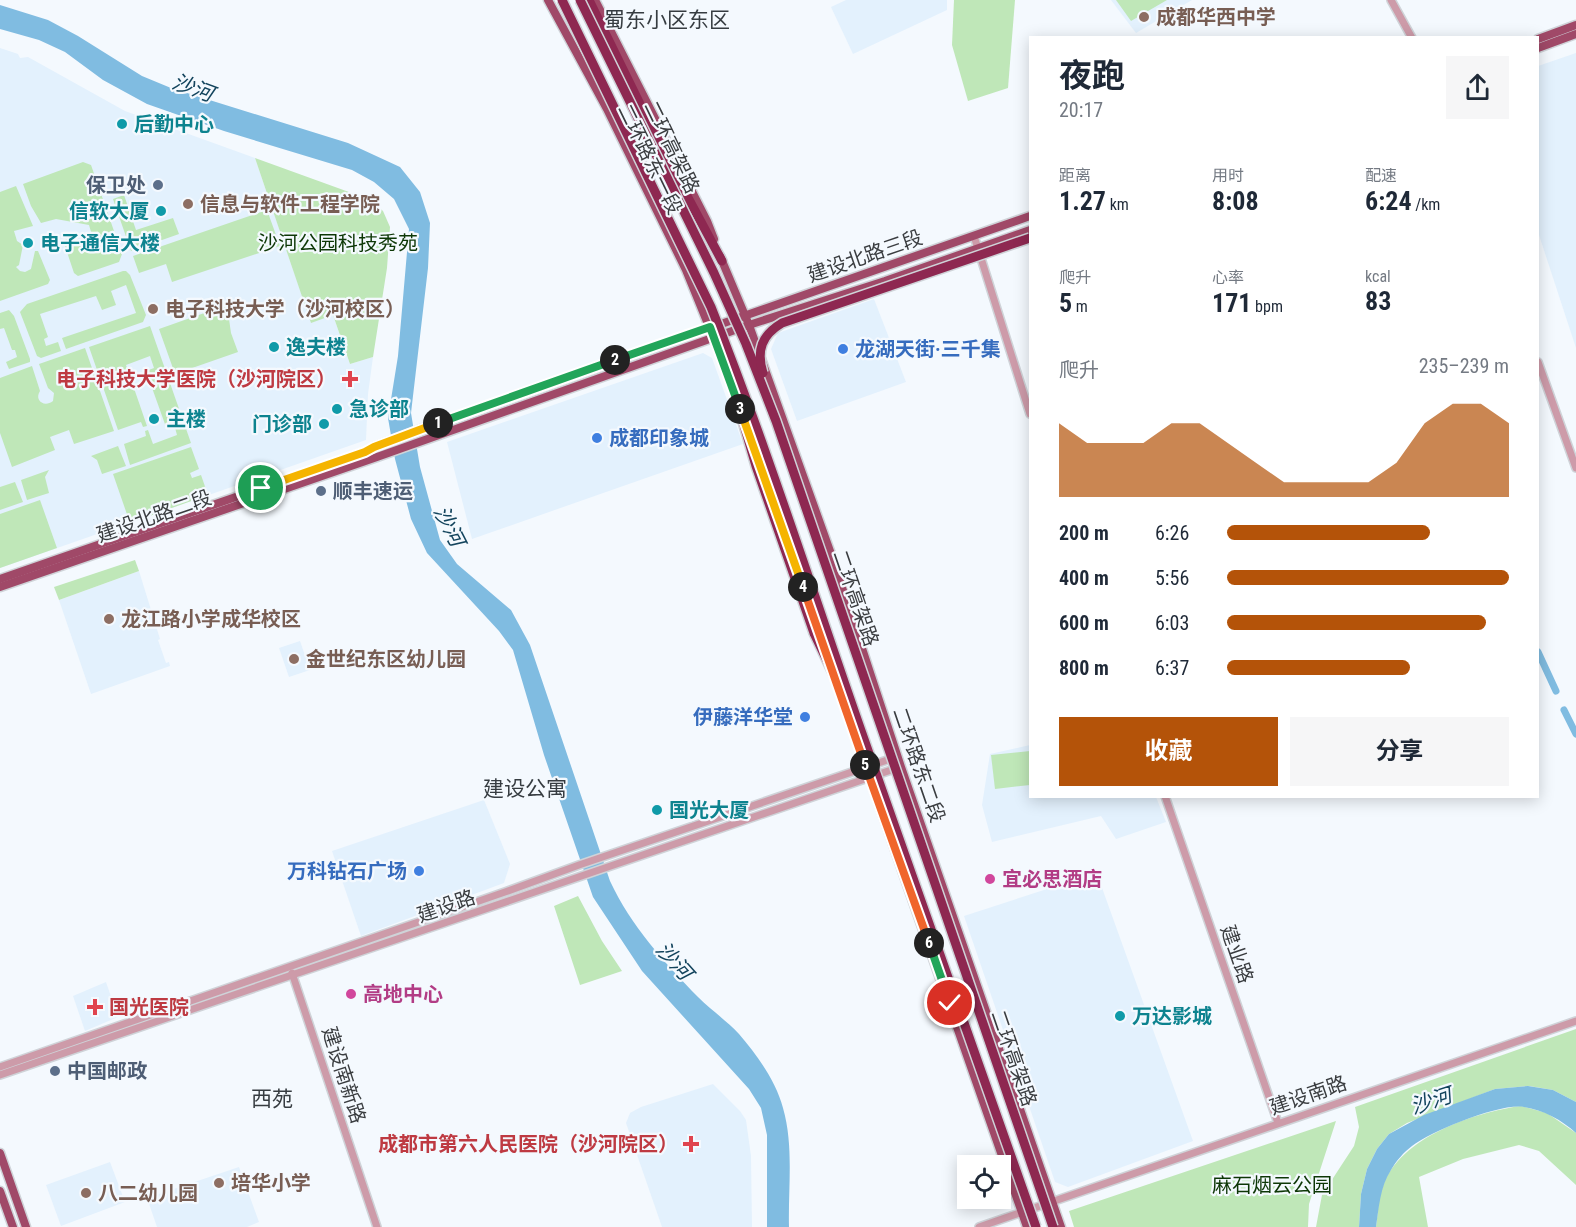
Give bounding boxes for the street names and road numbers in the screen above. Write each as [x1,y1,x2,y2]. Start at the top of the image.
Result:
street label: 二环高架路 [639,97,705,197]
street label: 二环路东一段 [613,100,687,218]
street label: 建设北路三段 [804,225,926,287]
street label: 建设北路二段 [93,485,215,547]
street label: 二环高架路 [828,547,884,649]
street label: 二环路东二段 [888,704,950,826]
street label: 建设路 [414,885,478,927]
street label: 建业路 [1216,922,1258,986]
street label: 二环高架路 [986,1007,1042,1109]
street label: 建设南新路 [317,1024,371,1126]
street label: 建设南路 [1266,1071,1350,1119]

